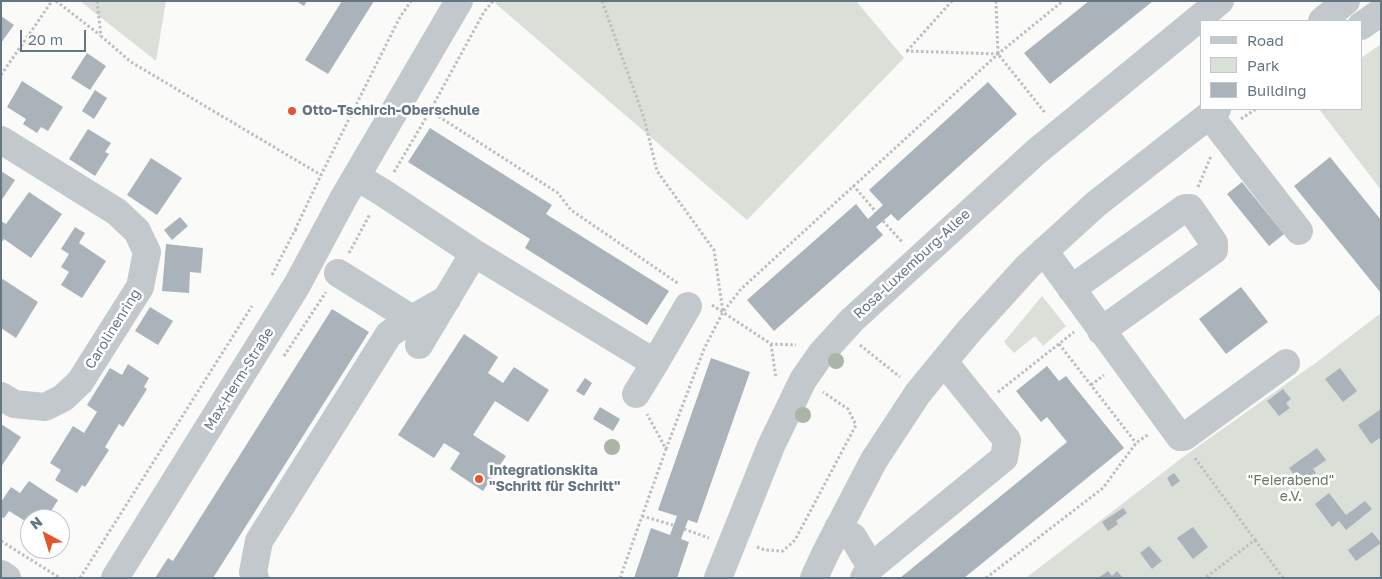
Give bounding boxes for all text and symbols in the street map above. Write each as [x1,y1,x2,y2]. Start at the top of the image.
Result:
scale bar [22,20,89,52]
legend [1200,20,1362,110]
text: 20 m [28,30,63,48]
text: Road [1247,31,1284,49]
text: Park [1247,56,1279,74]
text: Building [1247,81,1307,99]
place label: Otto-Tschirch-Oberschule [302,103,480,119]
marker: Otto-Tschirch-Oberschule [286,105,298,117]
street label: Rosa-Luxemburg-Allee [850,206,974,322]
street label: Carolinenring [82,286,144,372]
street label: Max-Herm-Straße [201,324,277,434]
place label: Integrationskita "Schritt für Schritt" [489,463,620,496]
marker: Integrationskita "Schritt für Schritt" [473,473,485,485]
park label: "Feierabend" e.V. [1248,473,1334,506]
north arrow [20,509,70,559]
text: N [26,513,45,533]

